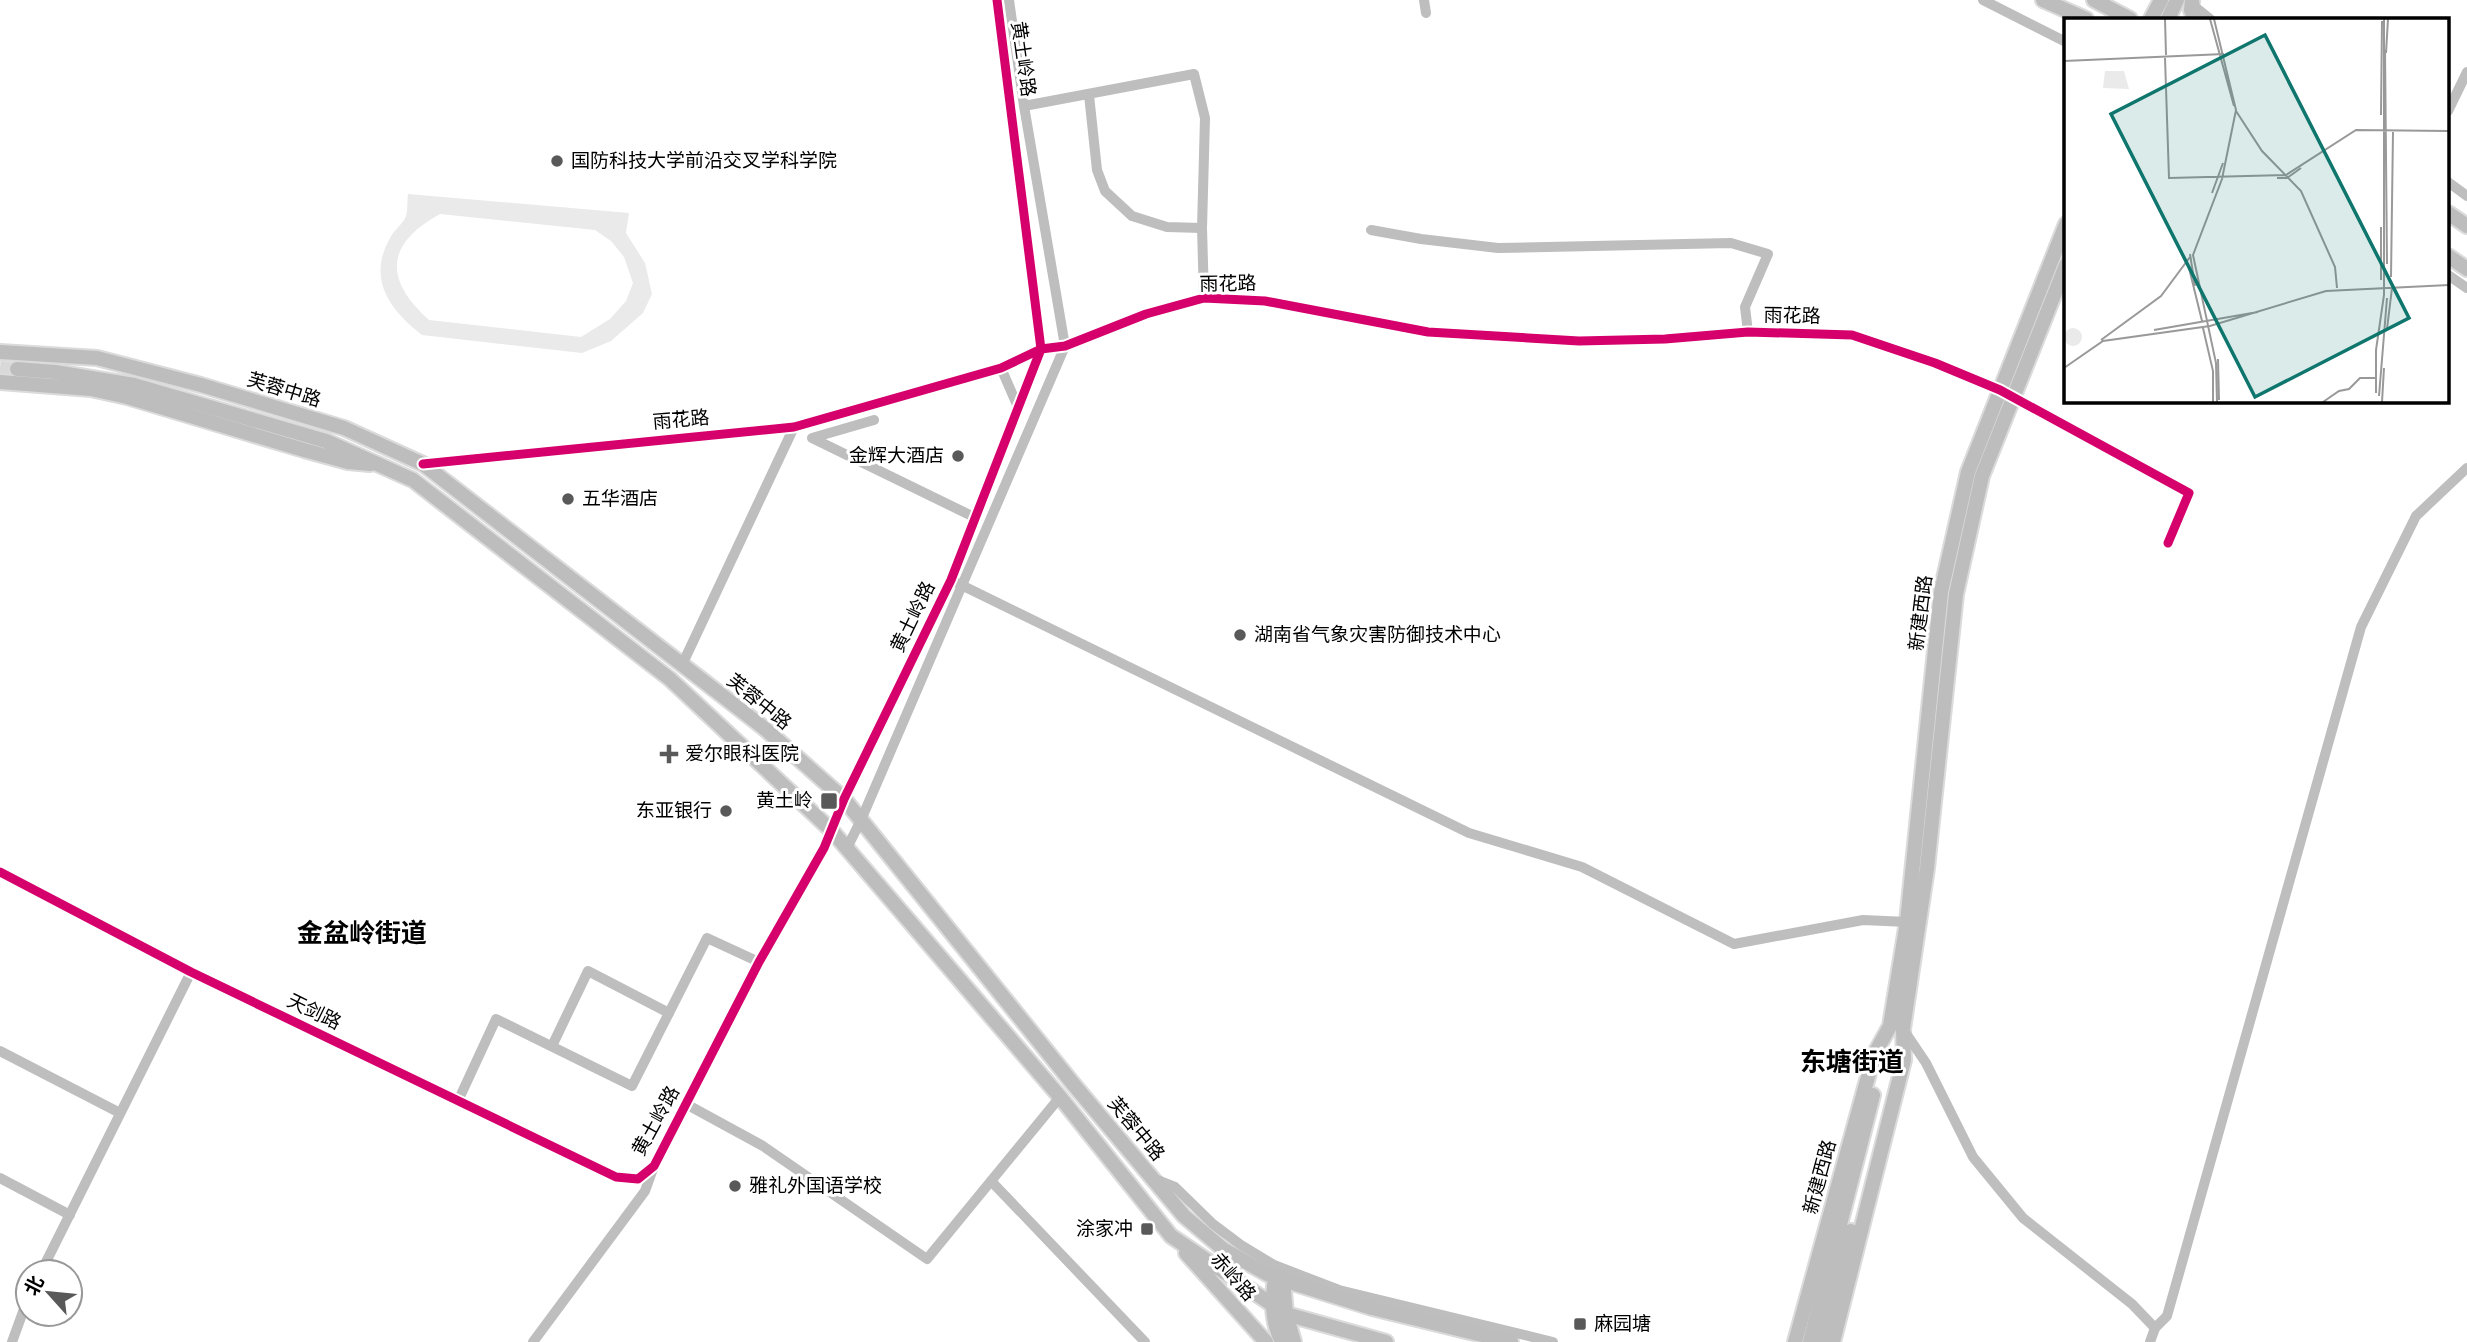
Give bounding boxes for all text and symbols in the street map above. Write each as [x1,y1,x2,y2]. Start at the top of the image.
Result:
inset map [2064,18,2450,402]
street label: 黄土岭路 [1005,20,1041,98]
place label: 国防科技大学前沿交叉学科学院 [571,148,837,174]
marker: 国防科技大学前沿交叉学科学院 [549,153,565,169]
street label: 雨花路 [1199,271,1257,297]
street label: 雨花路 [1763,303,1821,329]
street label: 芙蓉中路 [244,366,324,414]
street label: 雨花路 [651,405,711,435]
place label: 金辉大酒店 [849,443,944,469]
marker: 金辉大酒店 [950,448,966,464]
place label: 五华酒店 [582,486,658,512]
marker: 五华酒店 [560,491,576,507]
street label: 新建西路 [1903,574,1939,652]
street label: 黄土岭路 [885,577,941,657]
place label: 湖南省气象灾害防御技术中心 [1254,622,1501,648]
marker: 湖南省气象灾害防御技术中心 [1232,627,1248,643]
street label: 芙蓉中路 [721,668,797,736]
place label: 爱尔眼科医院 [685,741,799,767]
marker: 爱尔眼科医院 [659,744,679,764]
place label: 黄土岭 [756,788,813,814]
marker: 黄土岭 [819,791,839,811]
place label: 东亚银行 [636,798,712,824]
marker: 东亚银行 [718,803,734,819]
district label: 金盆岭街道 [297,916,427,951]
street label: 天剑路 [283,988,345,1036]
district label: 东塘街道 [1800,1045,1904,1080]
street label: 黄土岭路 [626,1081,686,1161]
street label: 芙蓉中路 [1102,1092,1170,1166]
street label: 新建西路 [1798,1137,1842,1217]
place label: 雅礼外国语学校 [749,1173,882,1199]
marker: 雅礼外国语学校 [727,1178,743,1194]
place label: 涂家冲 [1076,1216,1133,1242]
marker: 涂家冲 [1139,1221,1155,1237]
street label: 赤岭路 [1204,1247,1262,1307]
north arrow [14,1258,84,1328]
text: 北 [19,1271,51,1300]
place label: 麻园塘 [1594,1311,1651,1337]
marker: 麻园塘 [1572,1316,1588,1332]

